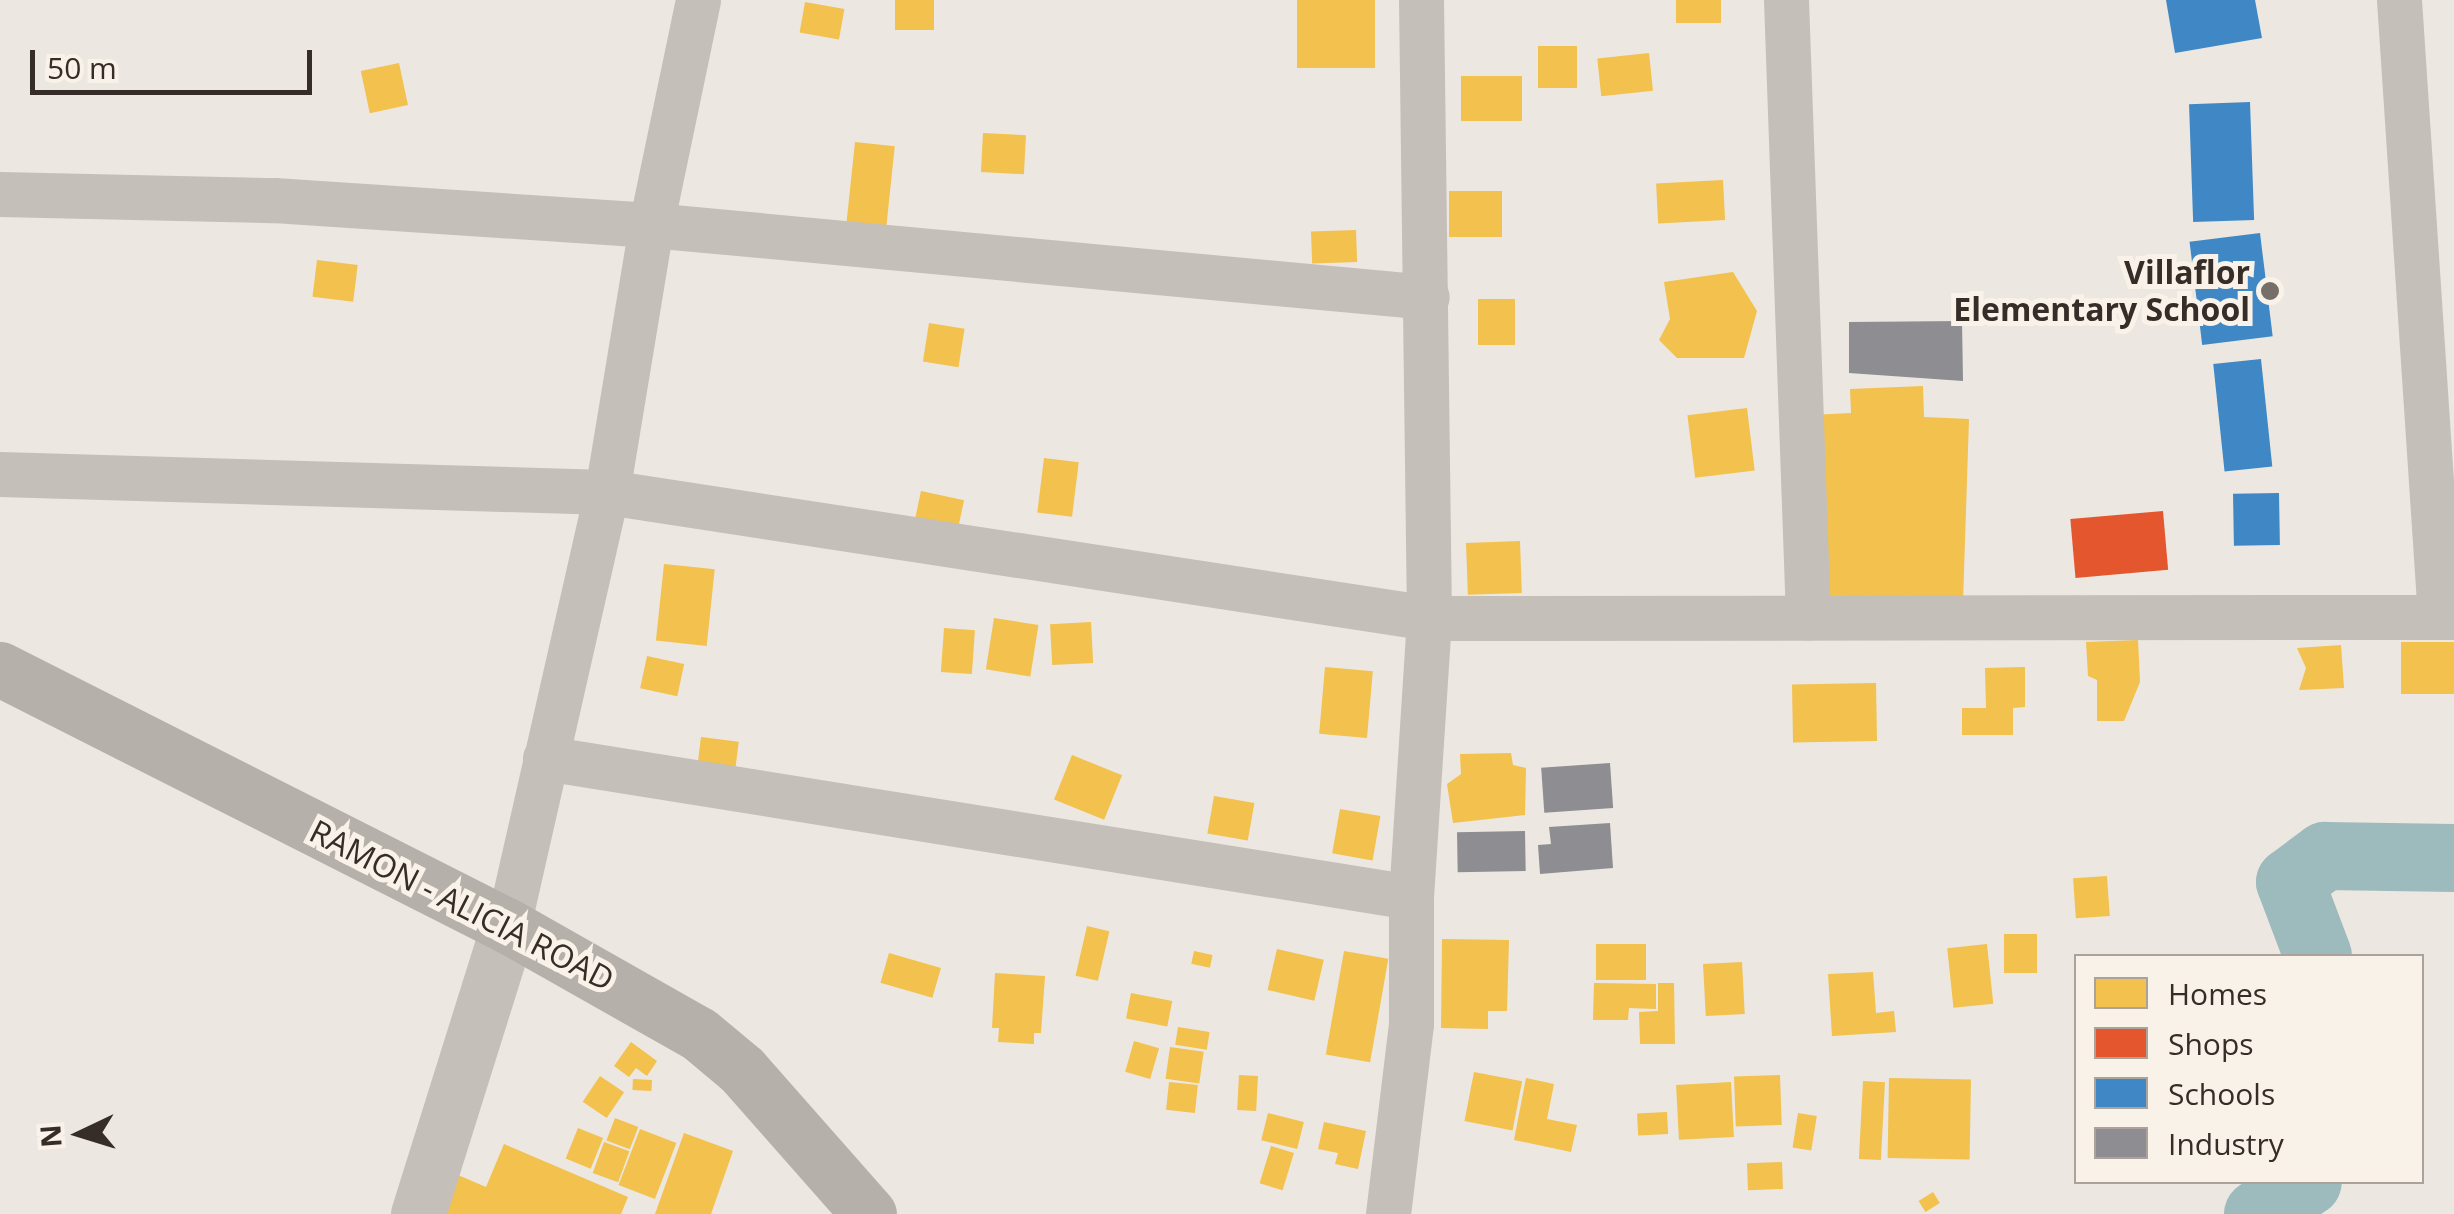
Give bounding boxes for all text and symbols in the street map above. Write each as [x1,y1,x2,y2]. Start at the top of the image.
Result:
scale bar [35,30,318,92]
text: 50 m [47,47,117,88]
place label: Villaflor Elementary School [1953,254,2250,329]
marker: Villaflor Elementary School [2259,280,2281,302]
street label: RAMON - ALICIA ROAD [303,812,621,998]
legend [2074,954,2424,1184]
text: Homes [2168,973,2267,1014]
text: Shops [2168,1023,2254,1064]
text: Schools [2168,1073,2275,1114]
north arrow [30,1084,130,1184]
text: N [30,1123,70,1149]
text: Industry [2168,1123,2284,1164]

